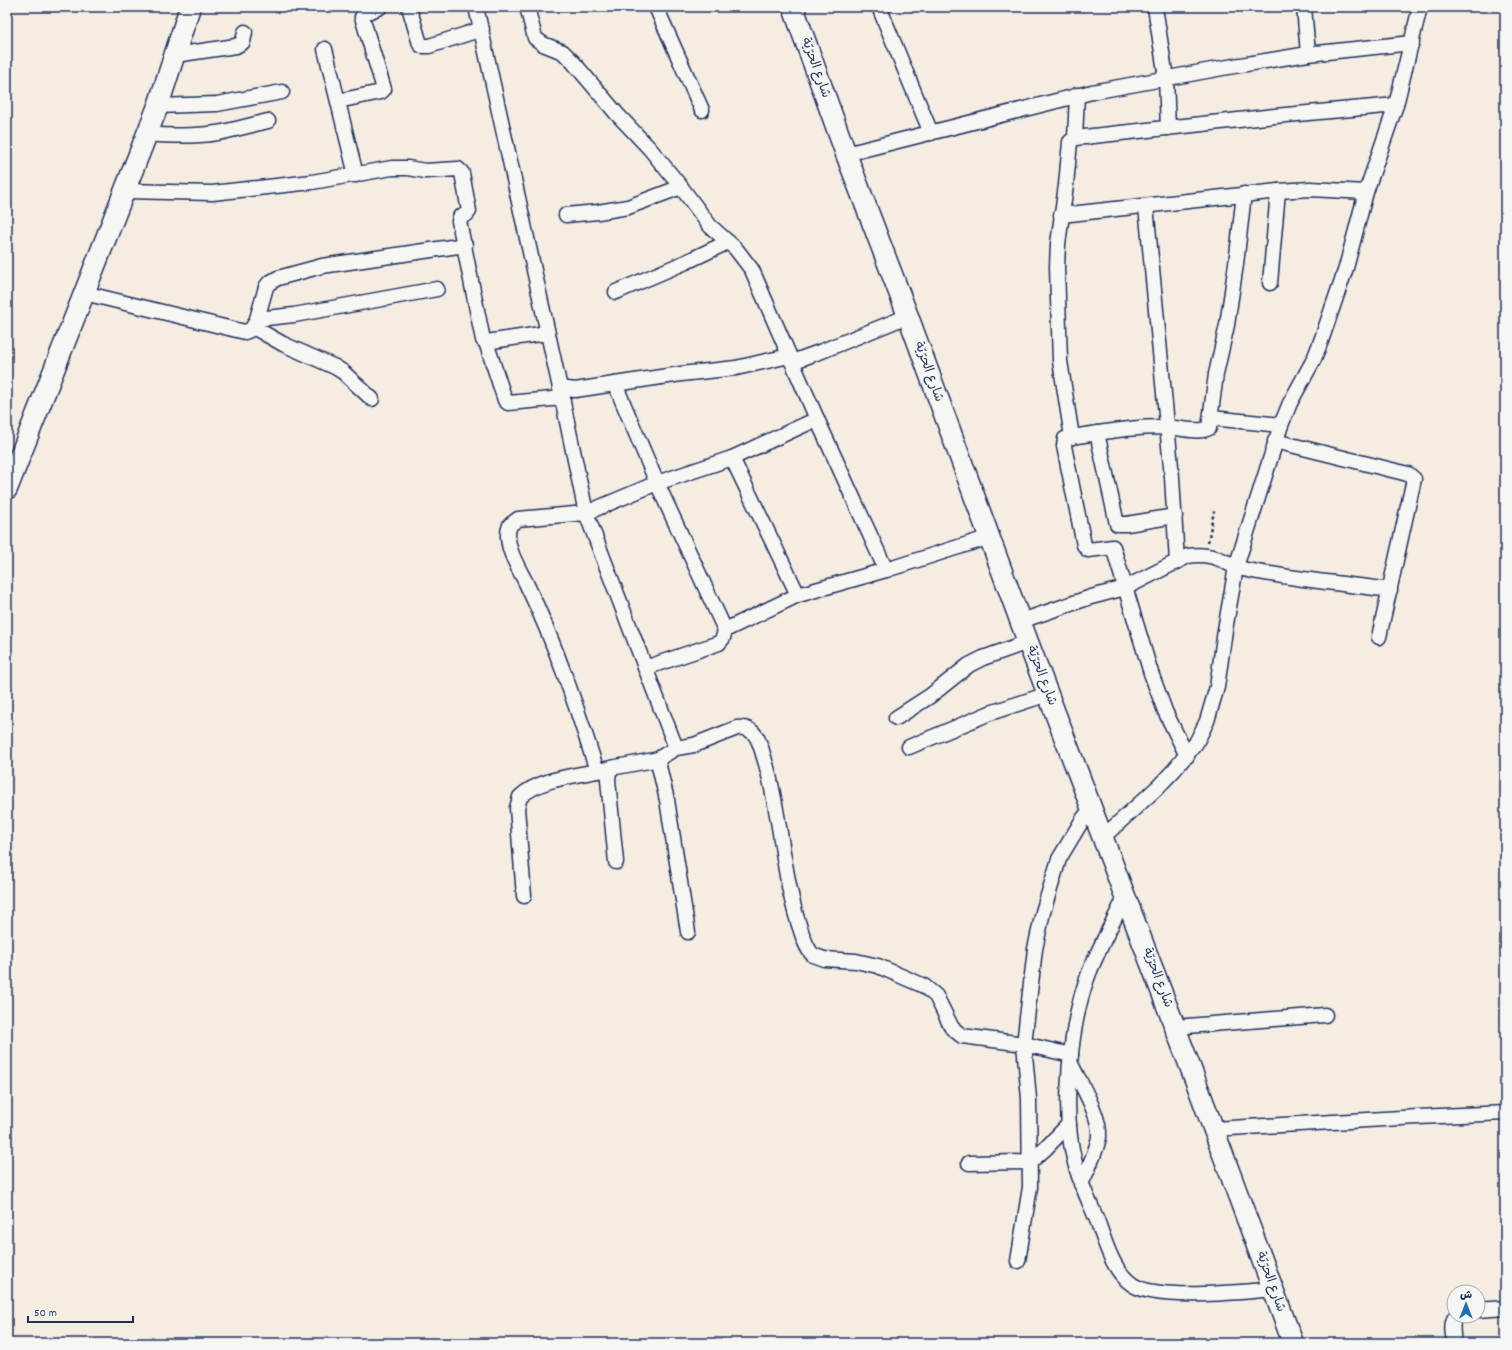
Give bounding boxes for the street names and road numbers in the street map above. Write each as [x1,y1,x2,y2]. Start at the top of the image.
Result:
street label: شارع الحرّيّة [795,35,835,101]
street label: شارع الحرّيّة [908,339,948,405]
street label: شارع الحرّيّة [1021,643,1061,709]
street label: شارع الحرّيّة [1137,945,1177,1011]
street label: شارع الحرّيّة [1250,1249,1290,1315]

